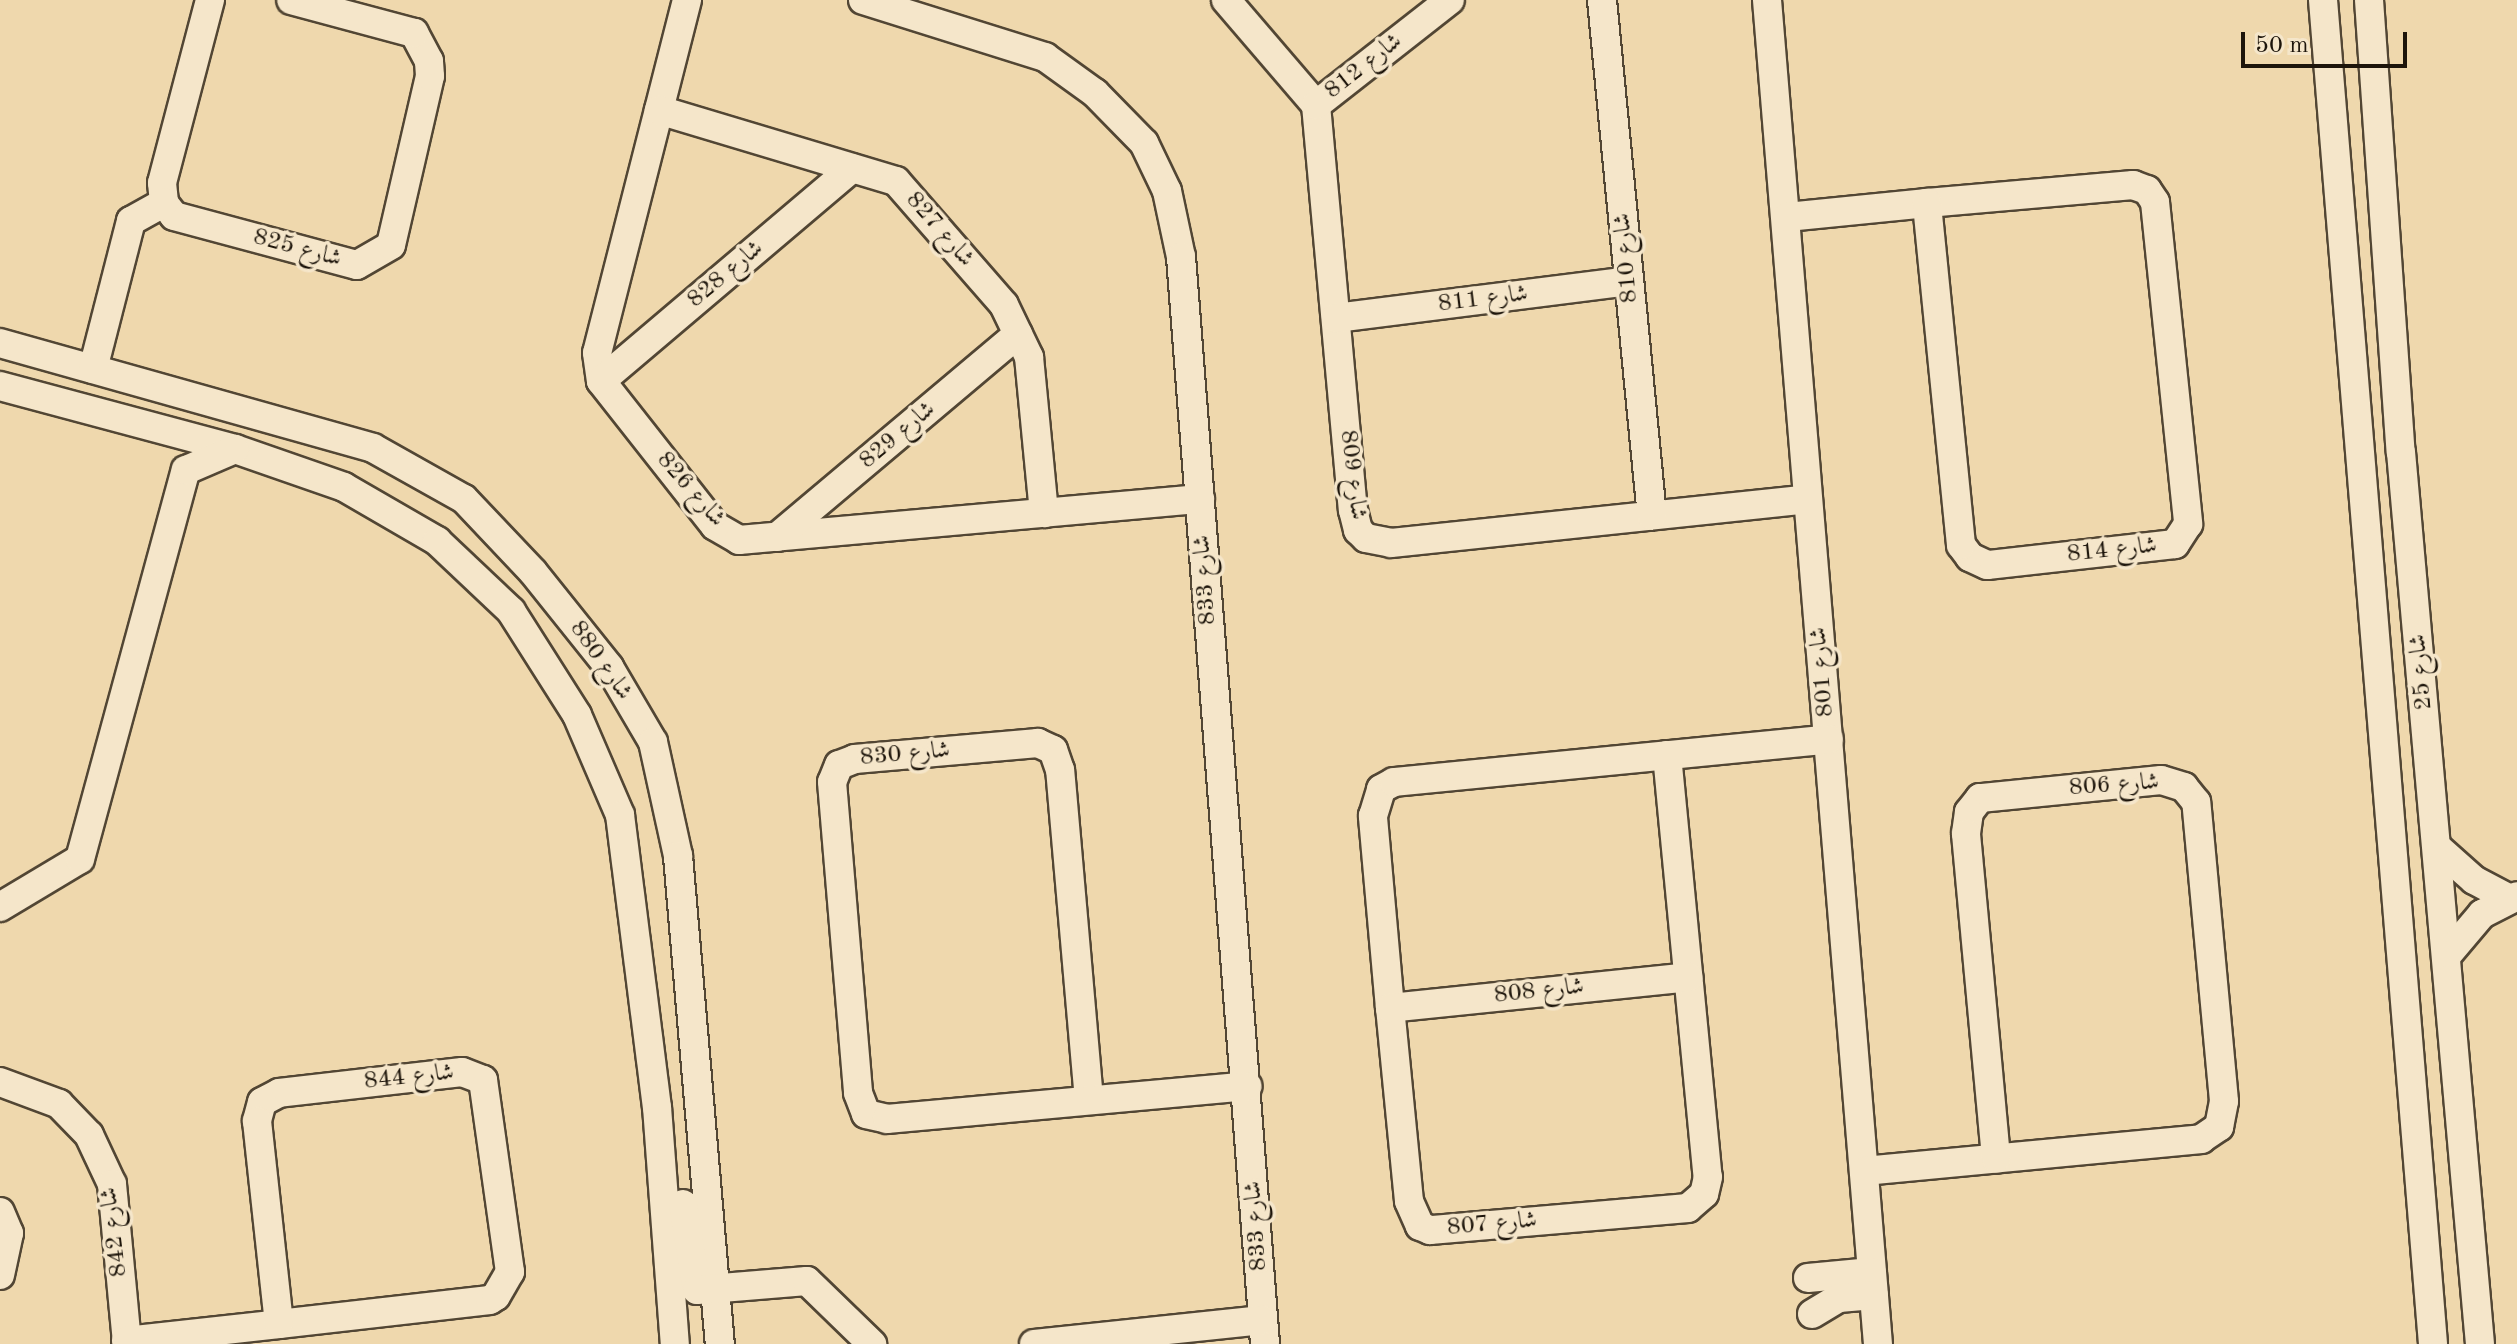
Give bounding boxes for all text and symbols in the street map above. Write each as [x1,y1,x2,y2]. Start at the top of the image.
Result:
scale bar [2245,16,2411,66]
street label: شارع 812 [1320,28,1408,106]
text: 50 m [2255,34,2309,58]
street label: شارع 827 [899,187,979,273]
street label: شارع 810 [1609,212,1645,304]
street label: شارع 825 [250,223,344,275]
street label: شارع 828 [682,235,770,315]
street label: شارع 811 [1437,280,1529,320]
street label: شارع 829 [854,396,942,476]
street label: شارع 809 [1332,429,1372,521]
street label: شارع 826 [650,447,730,533]
street label: شارع 814 [2066,532,2158,570]
street label: شارع 833 [1188,534,1224,626]
street label: شارع 880 [562,616,638,706]
street label: شارع 801 [1805,626,1841,718]
street label: شارع 25 [2404,633,2440,711]
street label: شارع 830 [859,737,951,773]
street label: شارع 806 [2068,768,2160,804]
street label: شارع 808 [1493,973,1585,1011]
street label: شارع 844 [363,1059,455,1097]
street label: شارع 833 [1239,1180,1275,1272]
street label: شارع 842 [95,1186,135,1278]
street label: شارع 807 [1446,1207,1538,1243]

